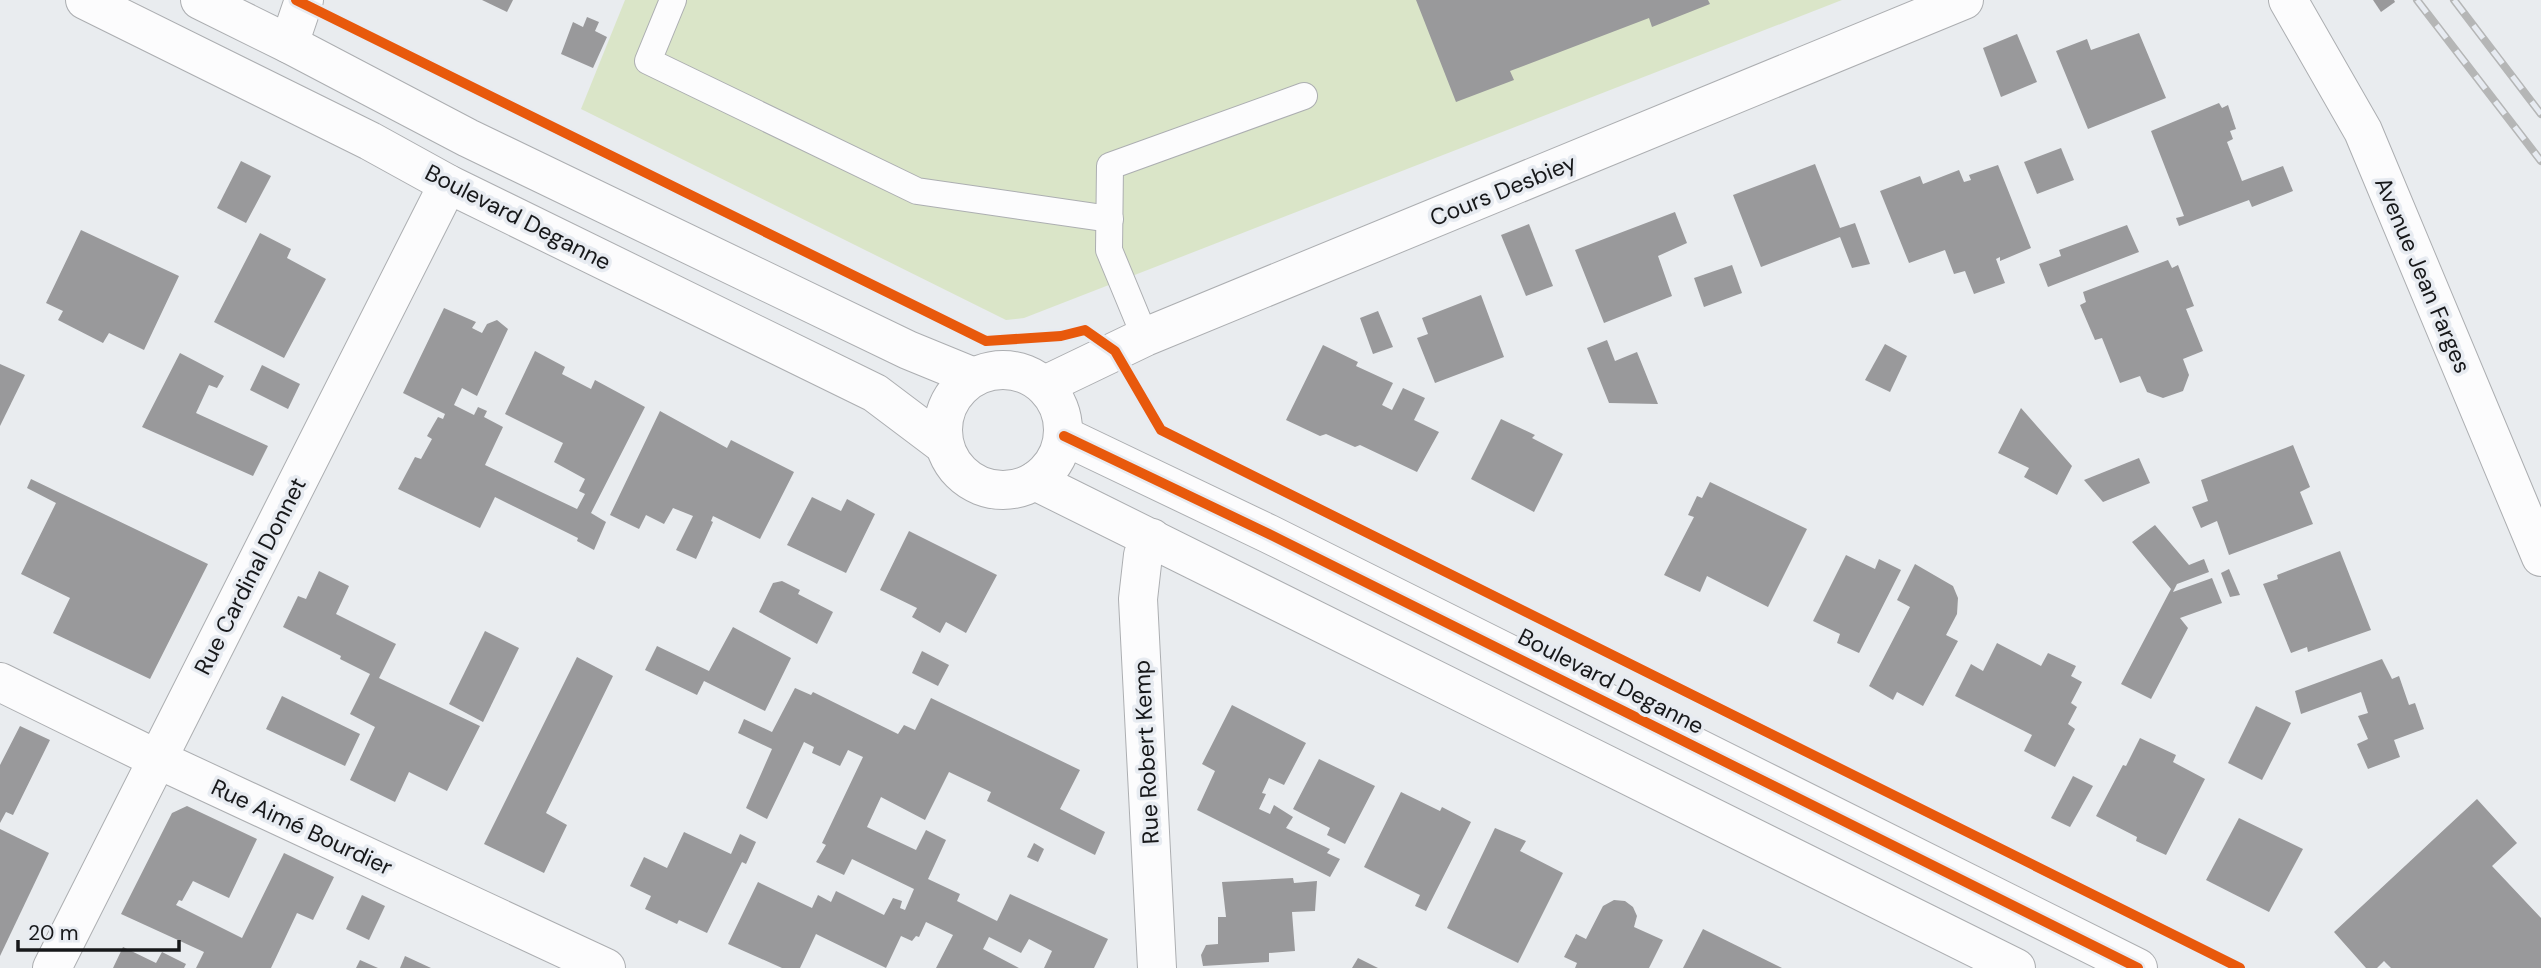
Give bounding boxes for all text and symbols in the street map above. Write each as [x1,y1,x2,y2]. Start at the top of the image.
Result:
street label: Cours Desbiey [1425,147,1581,233]
street label: Boulevard Deganne [420,157,616,277]
street label: Avenue Jean Farges [2368,173,2478,377]
street label: Rue Cardinal Donnet [187,472,313,680]
street label: Boulevard Deganne [1513,621,1709,741]
street label: Rue Robert Kemp [1126,659,1166,845]
street label: Rue Aimé Bourdier [206,772,398,882]
scale bar [18,908,178,952]
text: 20 m [28,919,79,947]

